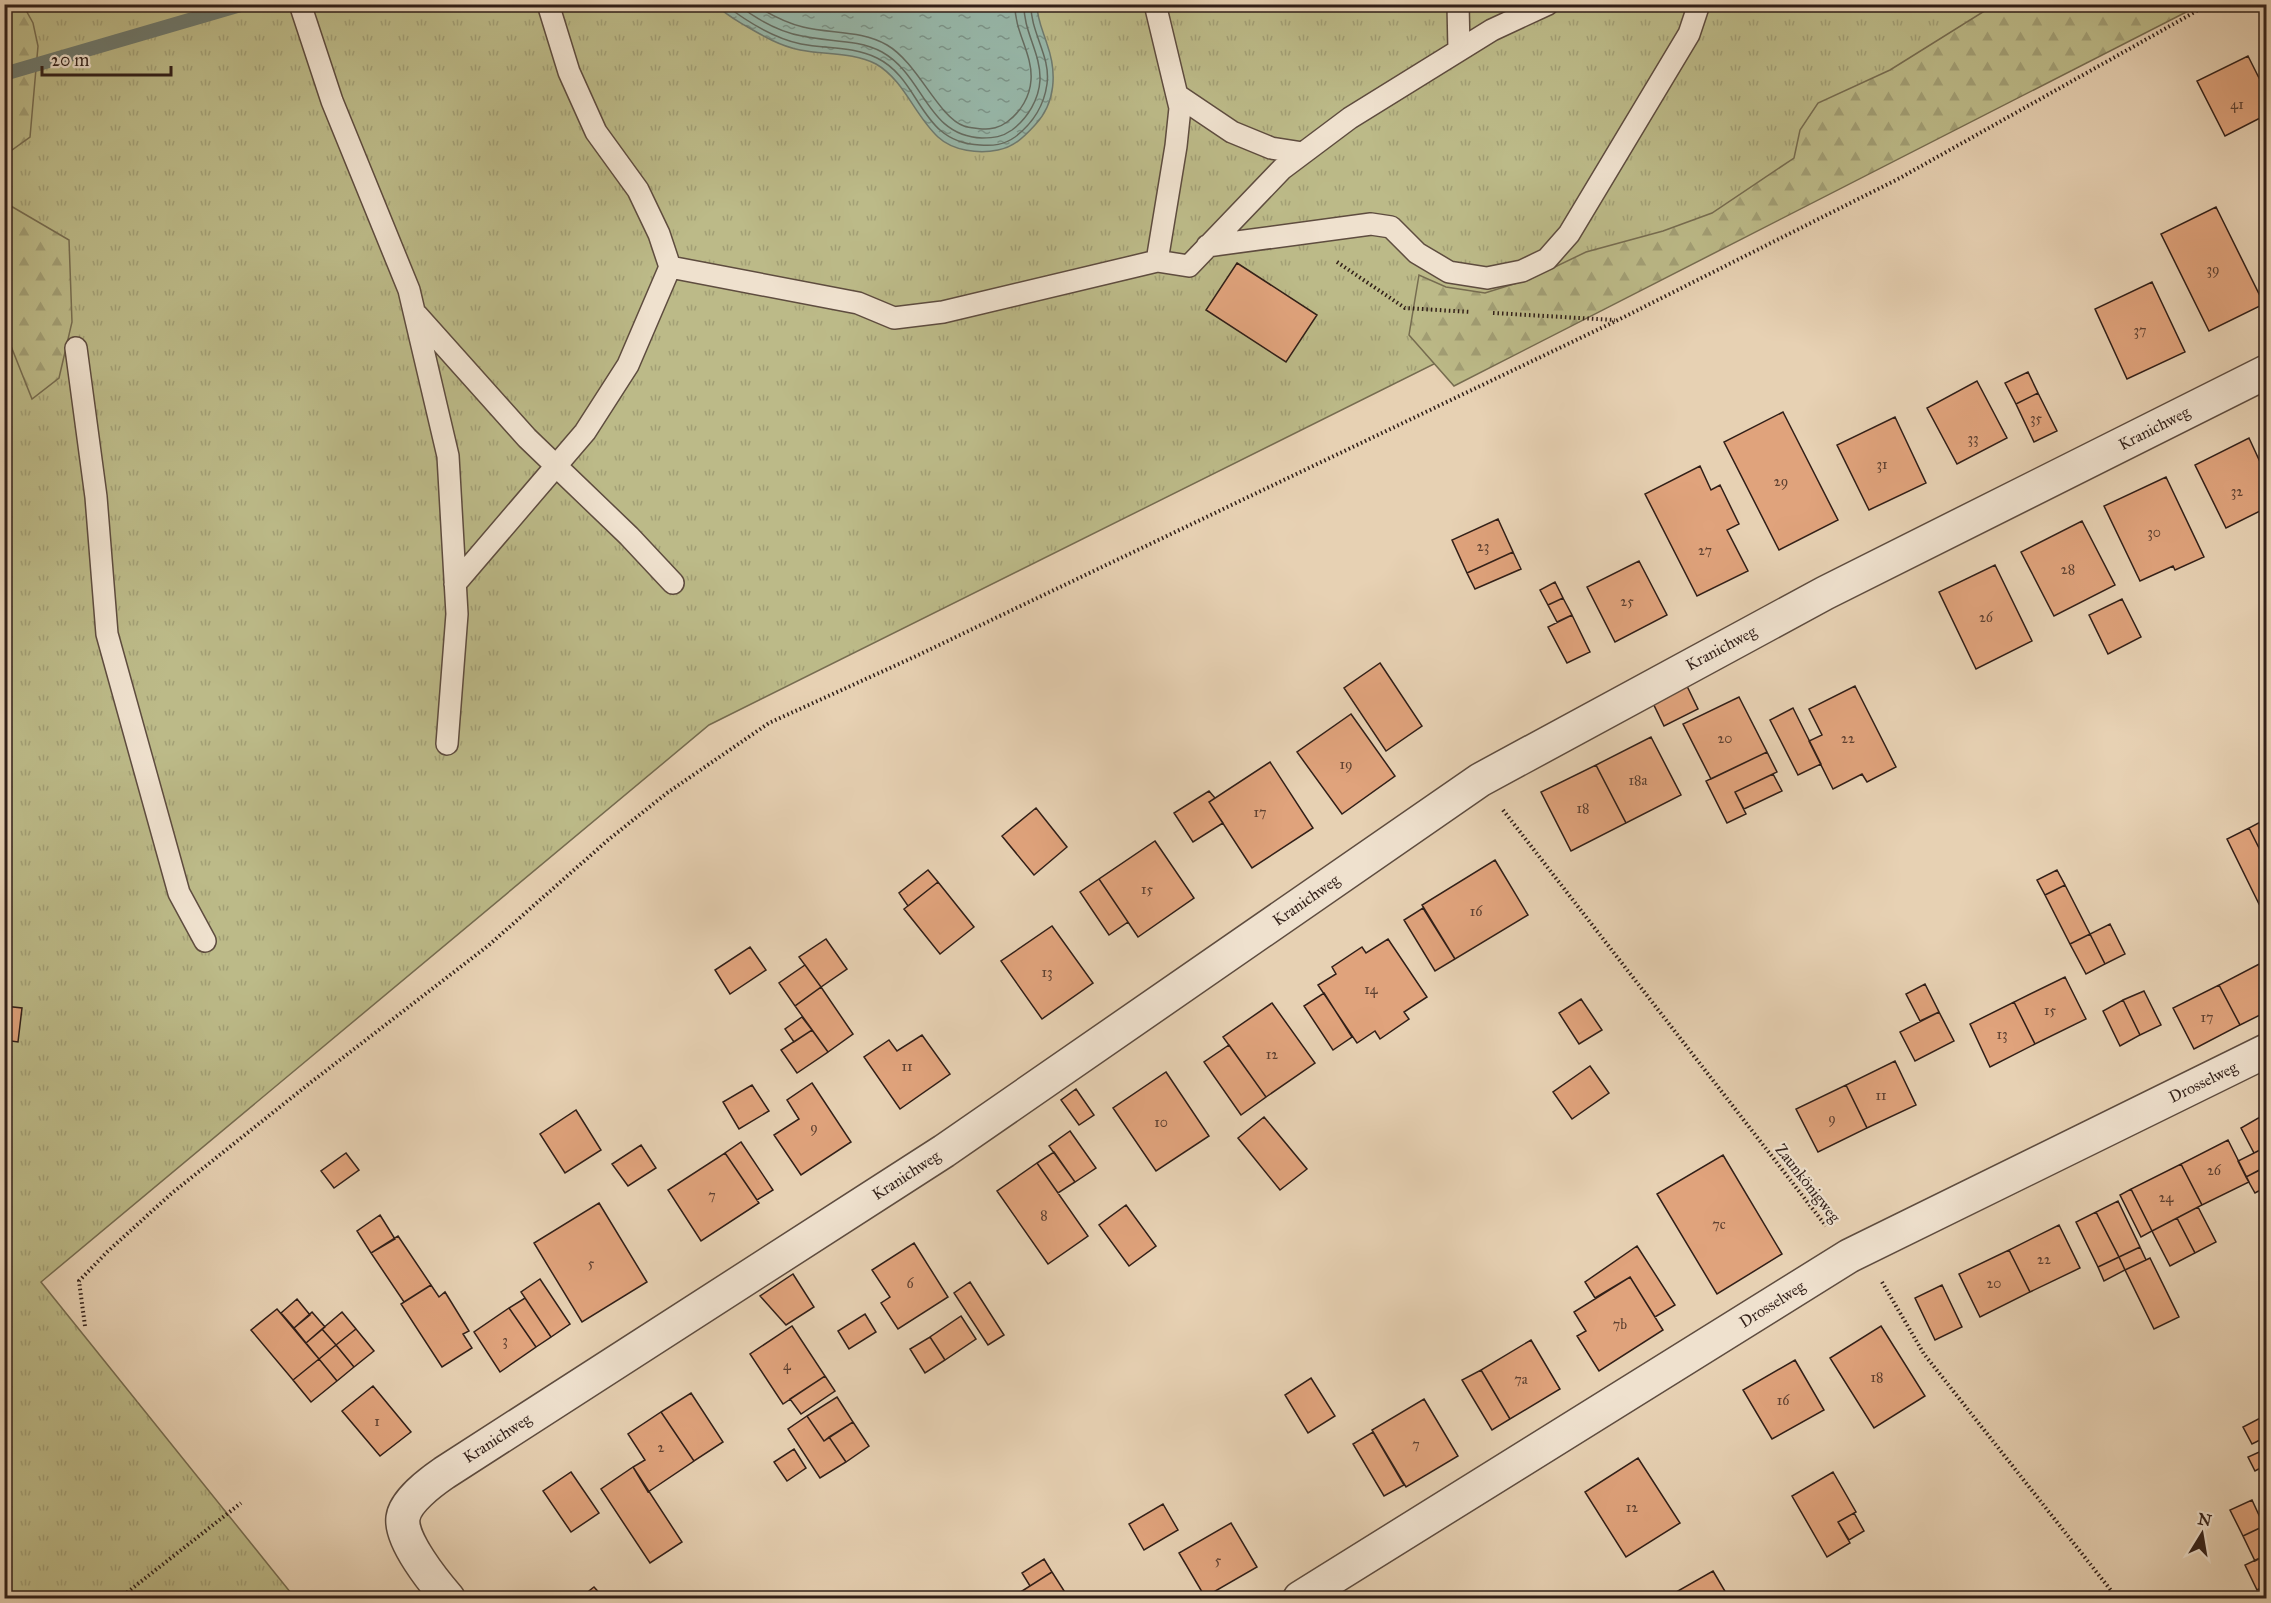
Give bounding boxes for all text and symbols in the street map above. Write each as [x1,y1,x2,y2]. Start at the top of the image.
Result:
scale bar [42,39,171,77]
text: 20 m [51,49,89,71]
house number: 41 [2230,96,2244,113]
house number: 39 [2206,261,2220,278]
house number: 37 [2133,322,2147,339]
street label: Kranichweg [2115,402,2194,455]
house number: 35 [2030,410,2043,427]
house number: 33 [1967,430,1979,447]
house number: 31 [1876,456,1888,473]
house number: 29 [1774,473,1788,490]
house number: 32 [2231,483,2243,500]
house number: 30 [2147,524,2161,541]
house number: 23 [1477,538,1489,555]
house number: 27 [1698,542,1712,559]
house number: 28 [2061,561,2075,578]
house number: 25 [1620,593,1634,610]
house number: 26 [1979,609,1994,626]
street label: Kranichweg [1683,621,1760,675]
house number: 20 [1717,730,1733,747]
house number: 22 [1841,730,1855,747]
house number: 19 [1340,756,1352,773]
house number: 18a [1629,772,1648,789]
house number: 18 [1577,800,1589,817]
house number: 17 [1253,804,1267,821]
street label: Kranichweg [1269,870,1344,931]
house number: 15 [1141,881,1153,898]
house number: 16 [1470,903,1483,920]
house number: 13 [1041,964,1053,981]
house number: 14 [1364,981,1379,998]
house number: 15 [2044,1002,2056,1019]
house number: 17 [2200,1009,2214,1026]
house number: 13 [1996,1026,2008,1043]
house number: 12 [1266,1046,1278,1063]
street label: Drosselweg [2166,1057,2241,1108]
house number: 11 [901,1058,913,1075]
house number: 11 [1875,1087,1887,1104]
house number: 9 [1828,1110,1836,1127]
house number: 10 [1154,1114,1168,1131]
house number: 9 [810,1119,818,1136]
street label: Zaunkönigweg [1771,1140,1845,1227]
street label: Kranichweg [869,1146,944,1205]
house number: 26 [2207,1162,2222,1179]
house number: 7 [708,1187,716,1204]
house number: 24 [2159,1189,2175,1206]
house number: 8 [1040,1207,1048,1224]
house number: 7c [1712,1216,1726,1233]
house number: 22 [2037,1251,2051,1268]
house number: 5 [588,1255,595,1272]
house number: 6 [906,1275,914,1292]
house number: 20 [1986,1275,2002,1292]
street label: Drosselweg [1736,1276,1809,1332]
house number: 7b [1613,1316,1627,1333]
house number: 3 [502,1332,508,1349]
house number: 4 [783,1357,792,1374]
house number: 18 [1871,1369,1883,1386]
house number: 7a [1514,1371,1528,1388]
house number: 16 [1777,1392,1790,1409]
street label: Kranichweg [460,1409,535,1468]
house number: 1 [374,1413,380,1430]
house number: 7 [1412,1436,1420,1453]
house number: 2 [658,1439,665,1456]
house number: 12 [1626,1499,1638,1516]
north arrow [2172,1504,2232,1564]
text: N [2196,1509,2214,1530]
house number: 5 [1215,1552,1222,1569]

